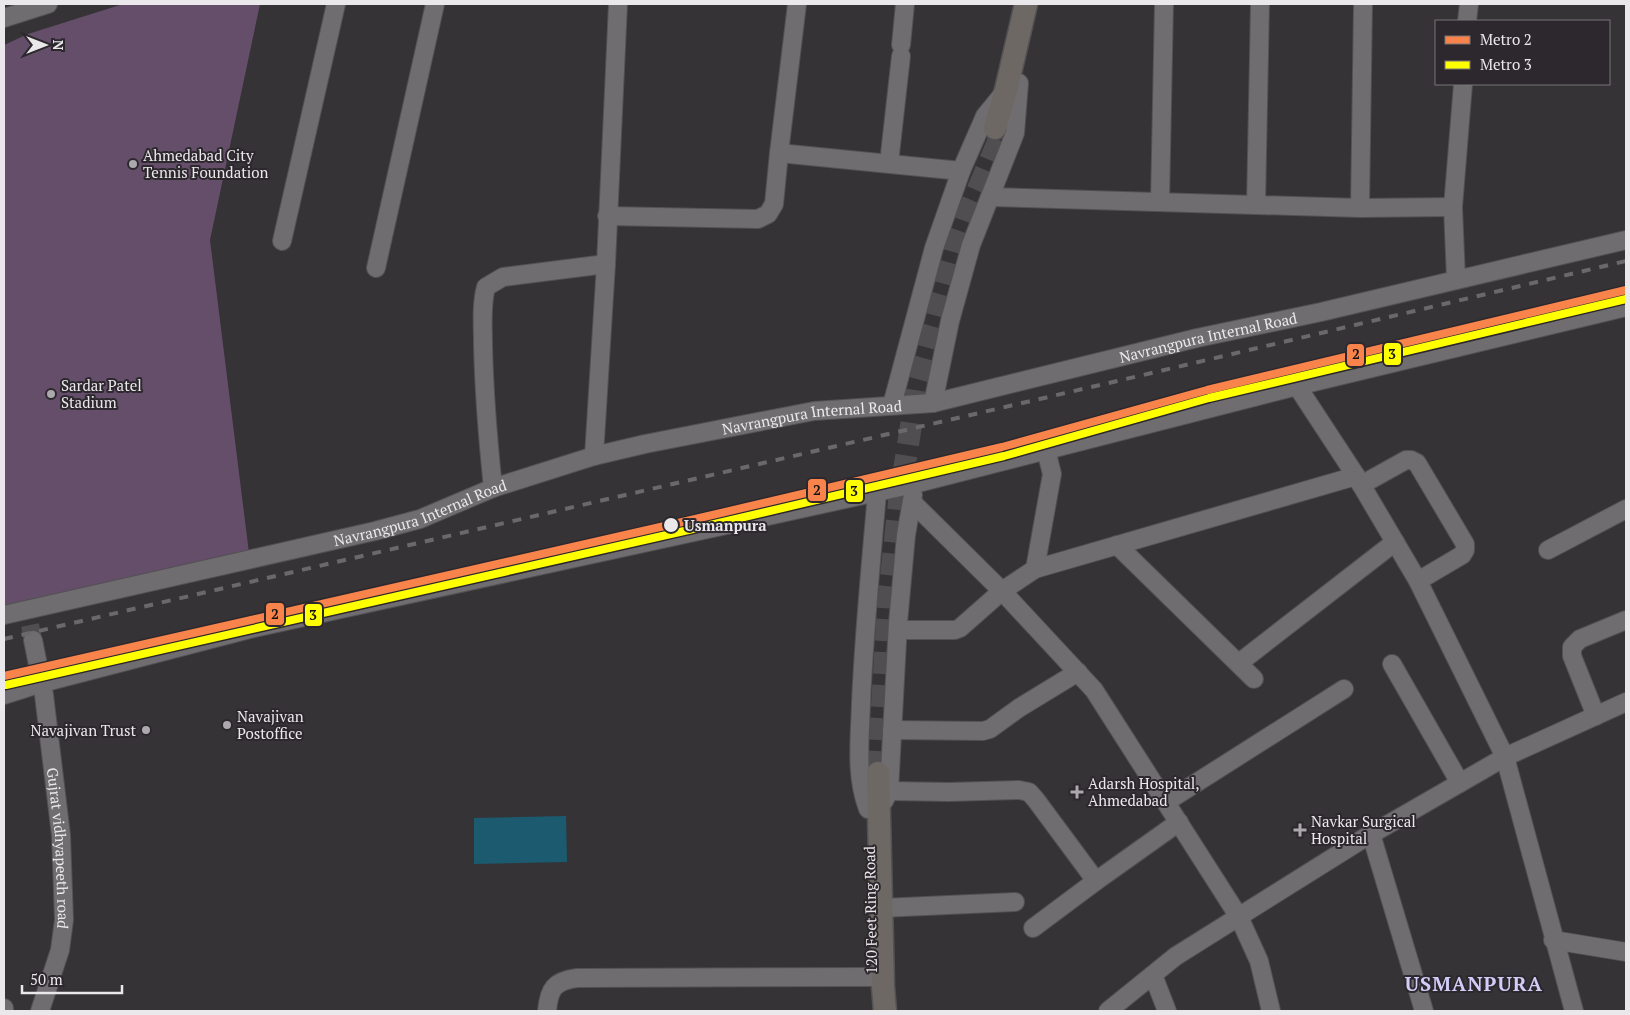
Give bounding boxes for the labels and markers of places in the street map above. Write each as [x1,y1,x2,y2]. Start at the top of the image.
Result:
place label: Ahmedabad City Tennis Foundation [143,145,269,182]
marker: Ahmedabad City Tennis Foundation [127,158,139,170]
place label: Sardar Patel Stadium [61,375,142,412]
marker: Sardar Patel Stadium [45,388,57,400]
place label: Usmanpura [684,515,767,535]
marker: Usmanpura [662,516,680,534]
place label: Navajivan Postoffice [237,706,304,743]
marker: Navajivan Postoffice [221,719,233,731]
place label: Navajivan Trust [30,720,136,740]
marker: Navajivan Trust [140,724,152,736]
place label: Adarsh Hospital, Ahmedabad [1088,773,1199,810]
marker: Adarsh Hospital, Ahmedabad [1070,785,1084,799]
place label: Navkar Surgical Hospital [1311,811,1416,848]
marker: Navkar Surgical Hospital [1293,823,1307,837]

